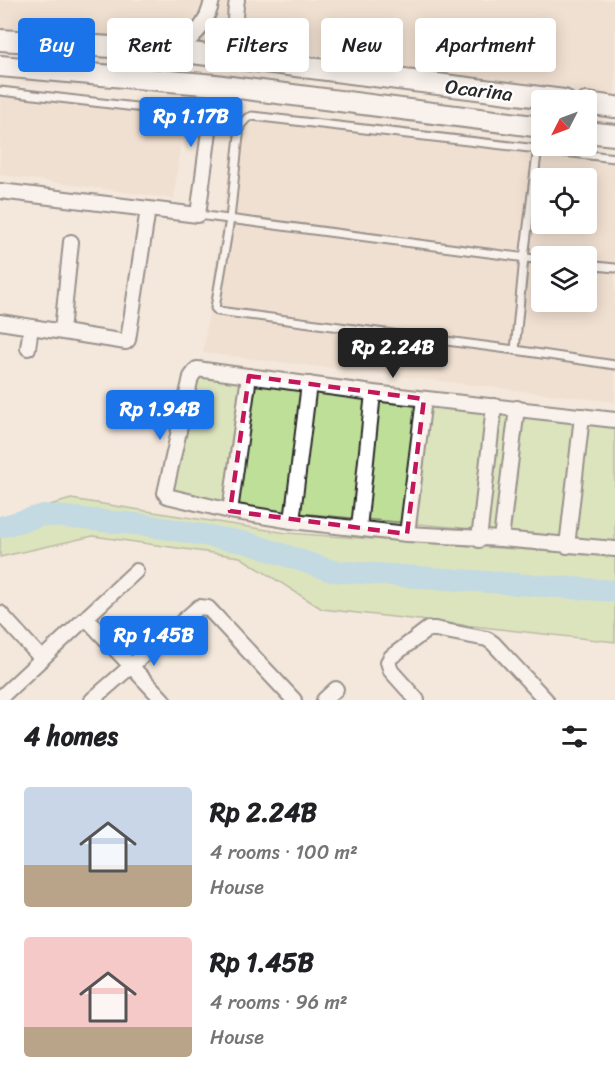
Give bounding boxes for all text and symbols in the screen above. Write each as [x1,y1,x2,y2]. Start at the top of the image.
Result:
chip: Buy [18,18,95,72]
chip: Rent [107,18,193,72]
chip: Filters [205,18,309,72]
chip: New [321,18,403,72]
chip: Apartment [415,18,556,72]
street label: Ocarina [443,69,515,112]
north arrow [531,90,597,156]
map controls [531,90,597,312]
pin: Rp 1.17B [129,97,253,148]
text: Rp 1.17B [153,99,229,134]
button: locate [531,168,597,234]
button: layers [531,246,597,312]
pin: Rp 2.24B [331,328,455,379]
text: Rp 2.24B [352,330,434,365]
pin: Rp 1.94B [98,390,222,441]
text: Rp 1.94B [120,392,200,427]
pin: Rp 1.45B [92,616,216,667]
text: Rp 1.45B [114,618,194,653]
text: 4 homes [24,713,118,759]
icon: filters [558,720,591,753]
text: Rp 2.24B [210,789,317,835]
icon: home [72,811,144,883]
text: 4 rooms · 100 m² [210,835,358,870]
text: House [210,870,264,905]
text: Rp 1.45B [210,939,314,985]
icon: home [72,961,144,1033]
text: 4 rooms · 96 m² [210,985,348,1020]
text: House [210,1020,264,1055]

